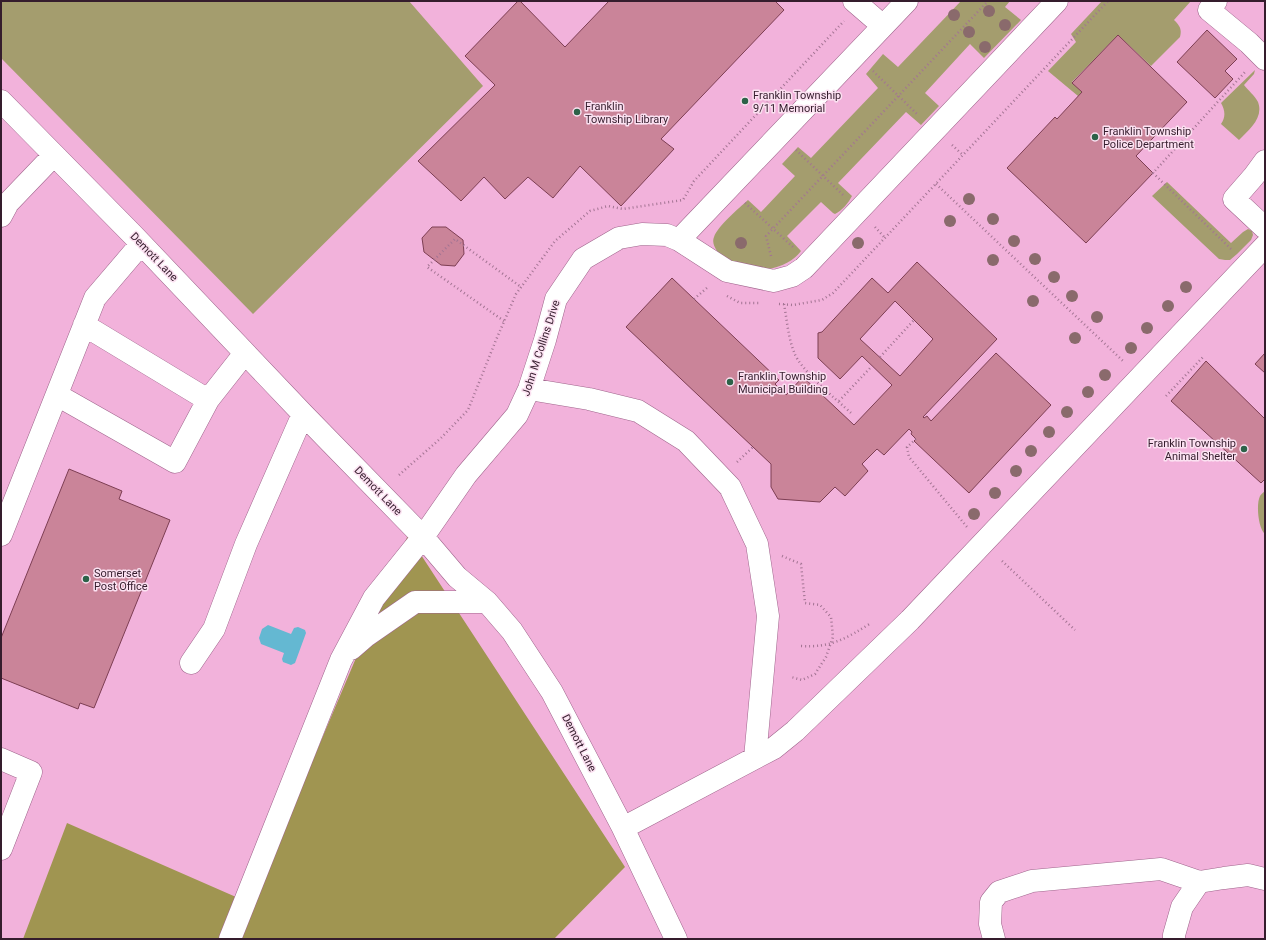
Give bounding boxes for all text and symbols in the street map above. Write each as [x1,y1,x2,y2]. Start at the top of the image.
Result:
place label: Franklin Township 9/11 Memorial [753,89,841,115]
marker: Franklin Township 9/11 Memorial [740,96,750,106]
place label: Franklin Township Library [585,100,669,126]
marker: Franklin Township Library [572,107,582,117]
place label: Franklin Township Police Department [1103,125,1194,151]
marker: Franklin Township Police Department [1090,132,1100,142]
street label: Demott Lane [128,230,181,284]
street label: John M Collins Drive [519,298,563,398]
place label: Franklin Township Municipal Building [738,370,828,396]
marker: Franklin Township Municipal Building [725,377,735,387]
place label: Franklin Township Animal Shelter [1148,437,1236,463]
marker: Franklin Township Animal Shelter [1239,444,1249,454]
street label: Demott Lane [352,464,405,518]
place label: Somerset Post Office [94,567,148,593]
marker: Somerset Post Office [81,574,91,584]
street label: Demott Lane [559,712,599,774]

